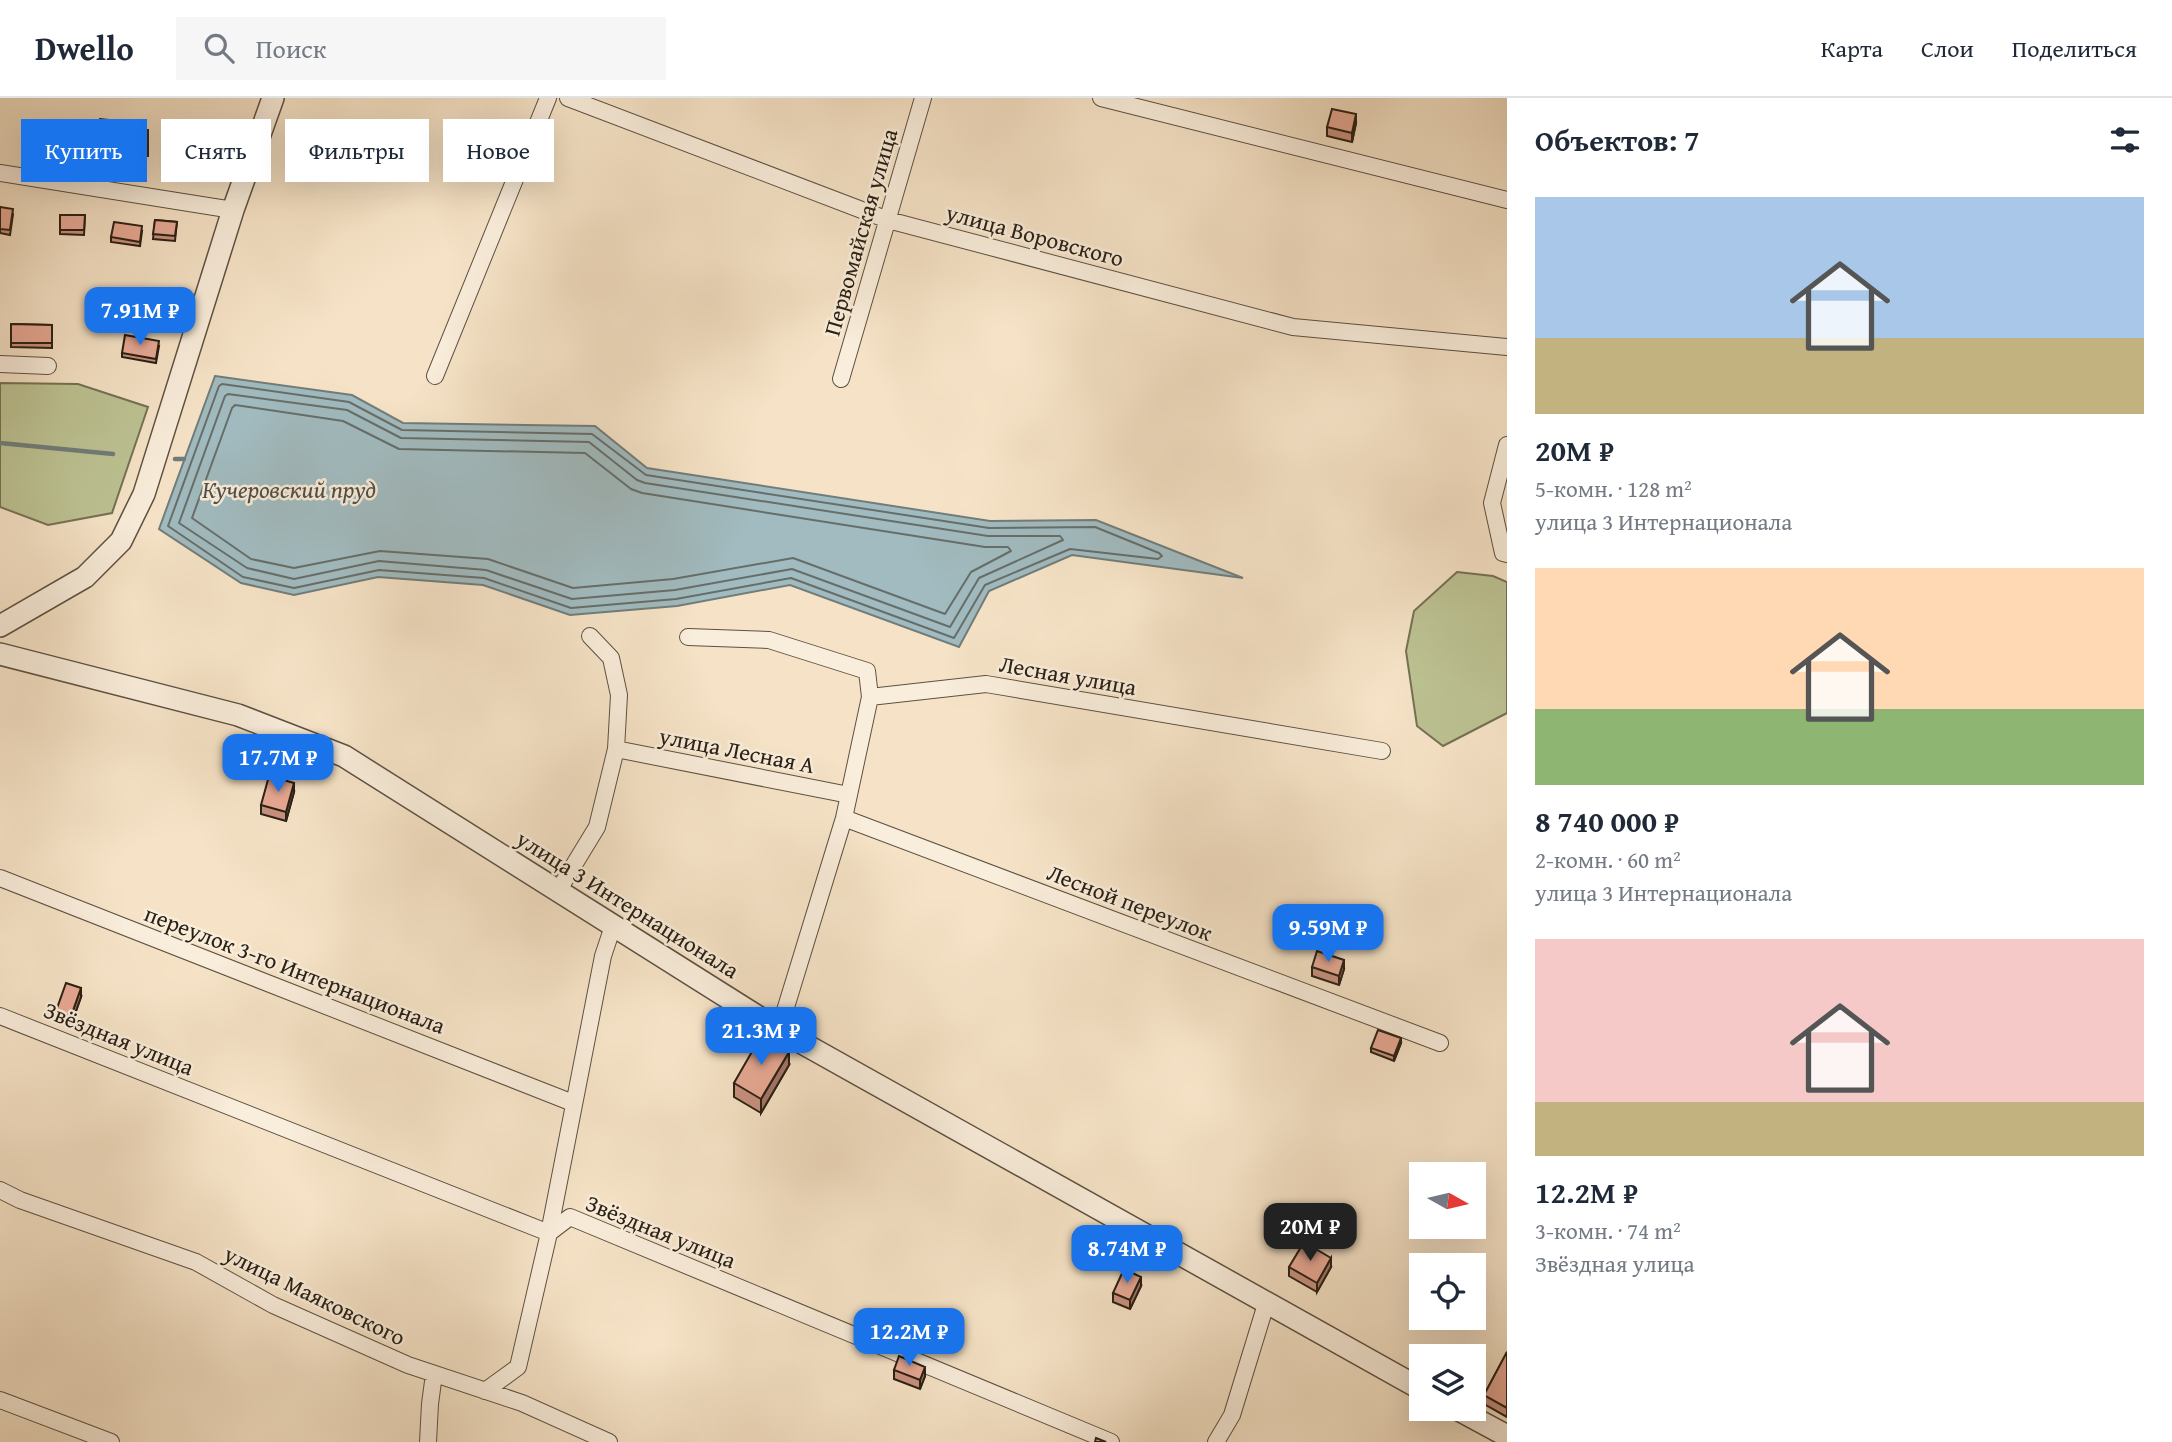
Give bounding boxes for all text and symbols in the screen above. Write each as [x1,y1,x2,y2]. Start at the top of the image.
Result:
search box [176,17,666,80]
text: Dwello [35,24,134,72]
icon: search [200,29,238,67]
text: Поиск [256,29,326,68]
text: Карта [1821,31,1883,66]
text: Слои [1921,31,1974,66]
text: Поделиться [2012,31,2137,66]
text: Объектов: 7 [1535,118,1699,162]
chip: Купить [21,119,147,182]
chip: Снять [161,119,271,182]
chip: Фильтры [285,119,429,182]
chip: Новое [443,119,554,182]
icon: filters [2106,121,2144,159]
street label: Первомайская улица [815,125,905,339]
street label: улица Воровского [942,195,1128,275]
icon: home [1777,243,1903,369]
pin: 7.91M ₽ [75,288,205,347]
text: 7.91M ₽ [100,293,180,326]
text: 20M ₽ [1535,428,1614,472]
water label: Кучеровский пруд [202,472,376,507]
text: 5-комн. · 128 m² [1535,472,1692,505]
text: улица 3 Интернационала [1535,505,1792,538]
icon: home [1777,614,1903,740]
street label: Лесная улица [997,647,1139,703]
street label: улица Лесная А [655,719,818,781]
pin: 17.7M ₽ [213,734,343,794]
text: 17.7M ₽ [238,740,318,773]
text: 8 740 000 ₽ [1535,799,1679,843]
street label: улица 3 Интернационала [509,821,746,986]
text: 2-комн. · 60 m² [1535,843,1681,876]
street label: Лесной переулок [1043,855,1217,949]
text: улица 3 Интернационала [1535,876,1792,909]
street label: переулок 3-го Интернационала [140,896,450,1042]
pin: 9.59M ₽ [1263,904,1393,964]
text: 9.59M ₽ [1288,910,1368,943]
icon: home [1777,985,1903,1111]
street label: Звёздная улица [39,993,199,1083]
pin: 21.3M ₽ [696,1007,826,1067]
text: 21.3M ₽ [721,1013,801,1046]
north arrow [1409,1162,1486,1239]
map controls [1409,1162,1486,1421]
text: 12.2M ₽ [1535,1170,1638,1214]
street label: Звёздная улица [581,1186,741,1276]
pin: 20M ₽ [1261,1204,1359,1263]
text: 20M ₽ [1280,1209,1340,1242]
text: 3-комн. · 74 m² [1535,1214,1681,1247]
pin: 8.74M ₽ [1062,1226,1192,1285]
text: 8.74M ₽ [1087,1231,1167,1264]
street label: улица Маяковского [218,1236,411,1353]
text: Звёздная улица [1535,1247,1694,1280]
button: locate [1409,1253,1486,1330]
pin: 12.2M ₽ [844,1308,974,1368]
text: 12.2M ₽ [869,1314,949,1347]
button: layers [1409,1344,1486,1421]

